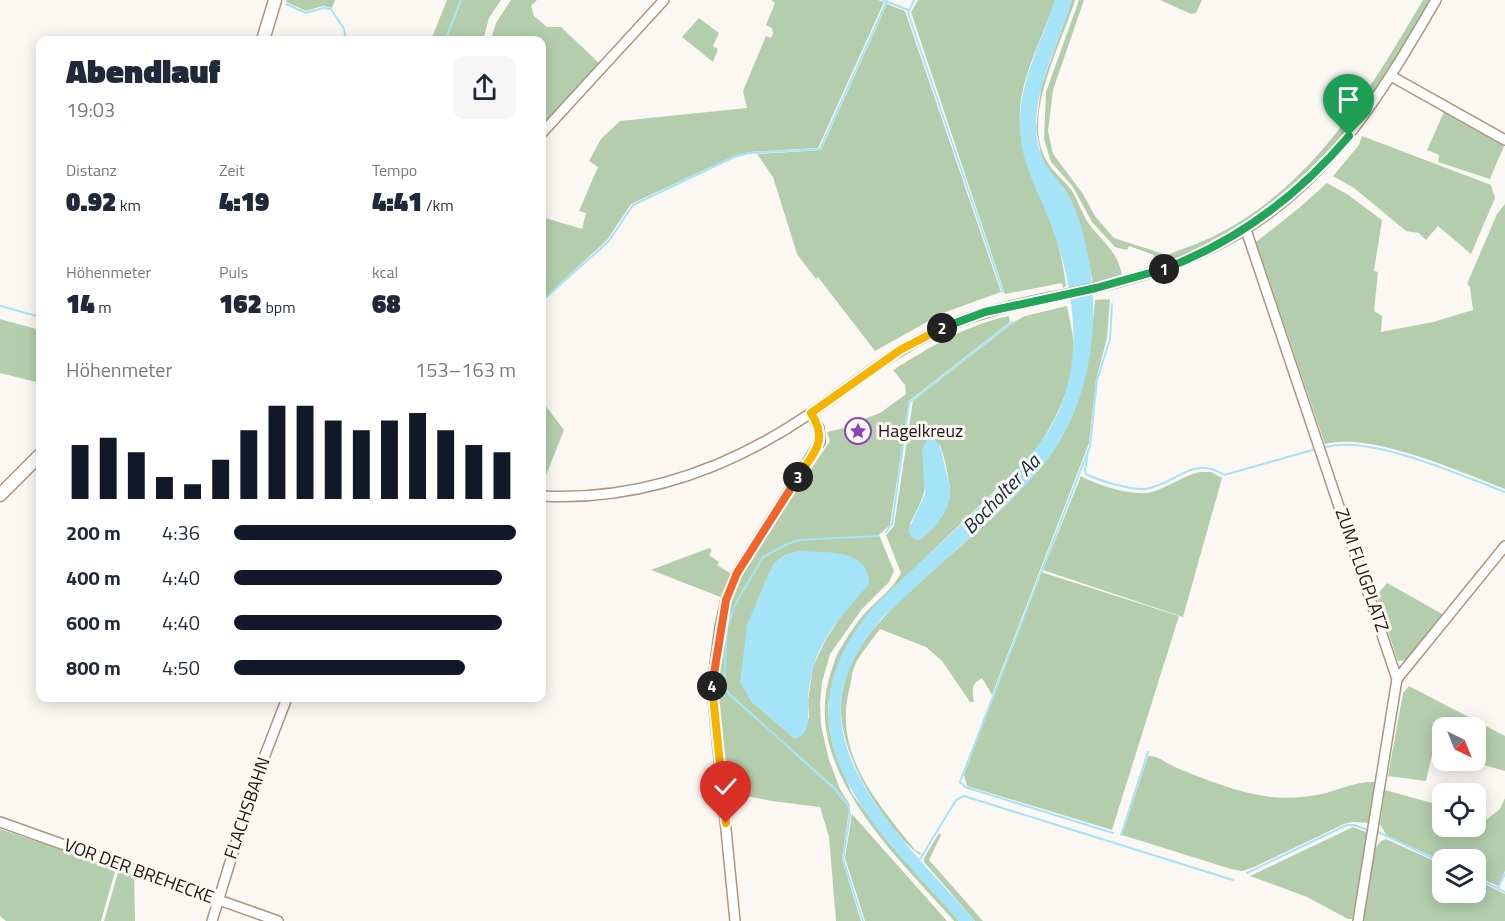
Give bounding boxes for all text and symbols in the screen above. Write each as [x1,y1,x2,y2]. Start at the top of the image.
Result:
text: Abendlauf [66,46,220,96]
button: share [453,56,516,119]
pin [1323,74,1374,136]
icon: arrive [1332,83,1365,116]
text: 19:03 [66,94,115,125]
text: Distanz [66,158,117,182]
text: Zeit [219,158,245,182]
text: Tempo [372,158,417,182]
text: 0.92 [66,182,116,221]
text: 4:19 [219,182,269,221]
text: 4:41 [372,182,422,221]
text: km [116,193,141,217]
text: /km [422,193,454,217]
pin: 1 [1149,254,1179,284]
text: 1 [1160,257,1168,281]
text: Höhenmeter [66,260,151,284]
text: Puls [219,260,248,284]
text: kcal [372,260,398,284]
text: 14 [66,284,95,323]
text: 162 [219,284,262,323]
text: 68 [372,284,401,323]
text: m [95,295,112,319]
text: bpm [262,295,296,319]
pin: 2 [927,313,957,343]
text: 2 [938,316,946,340]
text: Höhenmeter [66,354,172,385]
text: 153–163 m [415,354,516,385]
place icon: Hagelkreuz [843,416,873,446]
place label: Hagelkreuz [878,417,963,444]
water label: Bocholter Aa [954,446,1048,541]
pin: 3 [783,462,813,492]
text: 3 [794,465,802,489]
street label: ZUM FLUGPLATZ [1329,504,1396,635]
text: 200 m [66,517,121,548]
text: 4:36 [162,517,200,548]
text: 400 m [66,562,121,593]
text: 4:40 [162,562,200,593]
text: 600 m [66,607,121,638]
text: 4:40 [162,607,200,638]
text: 800 m [66,652,121,683]
text: 4:50 [162,652,200,683]
pin: 4 [697,671,727,701]
text: 4 [708,674,716,698]
north arrow [1432,717,1486,771]
map controls [1432,717,1486,903]
street label: FLACHSBAHN [216,753,277,862]
pin [700,761,751,823]
icon: check [709,770,742,803]
button: locate [1432,783,1486,837]
street label: VOR DER BREHECKE [60,831,218,910]
button: layers [1432,849,1486,903]

